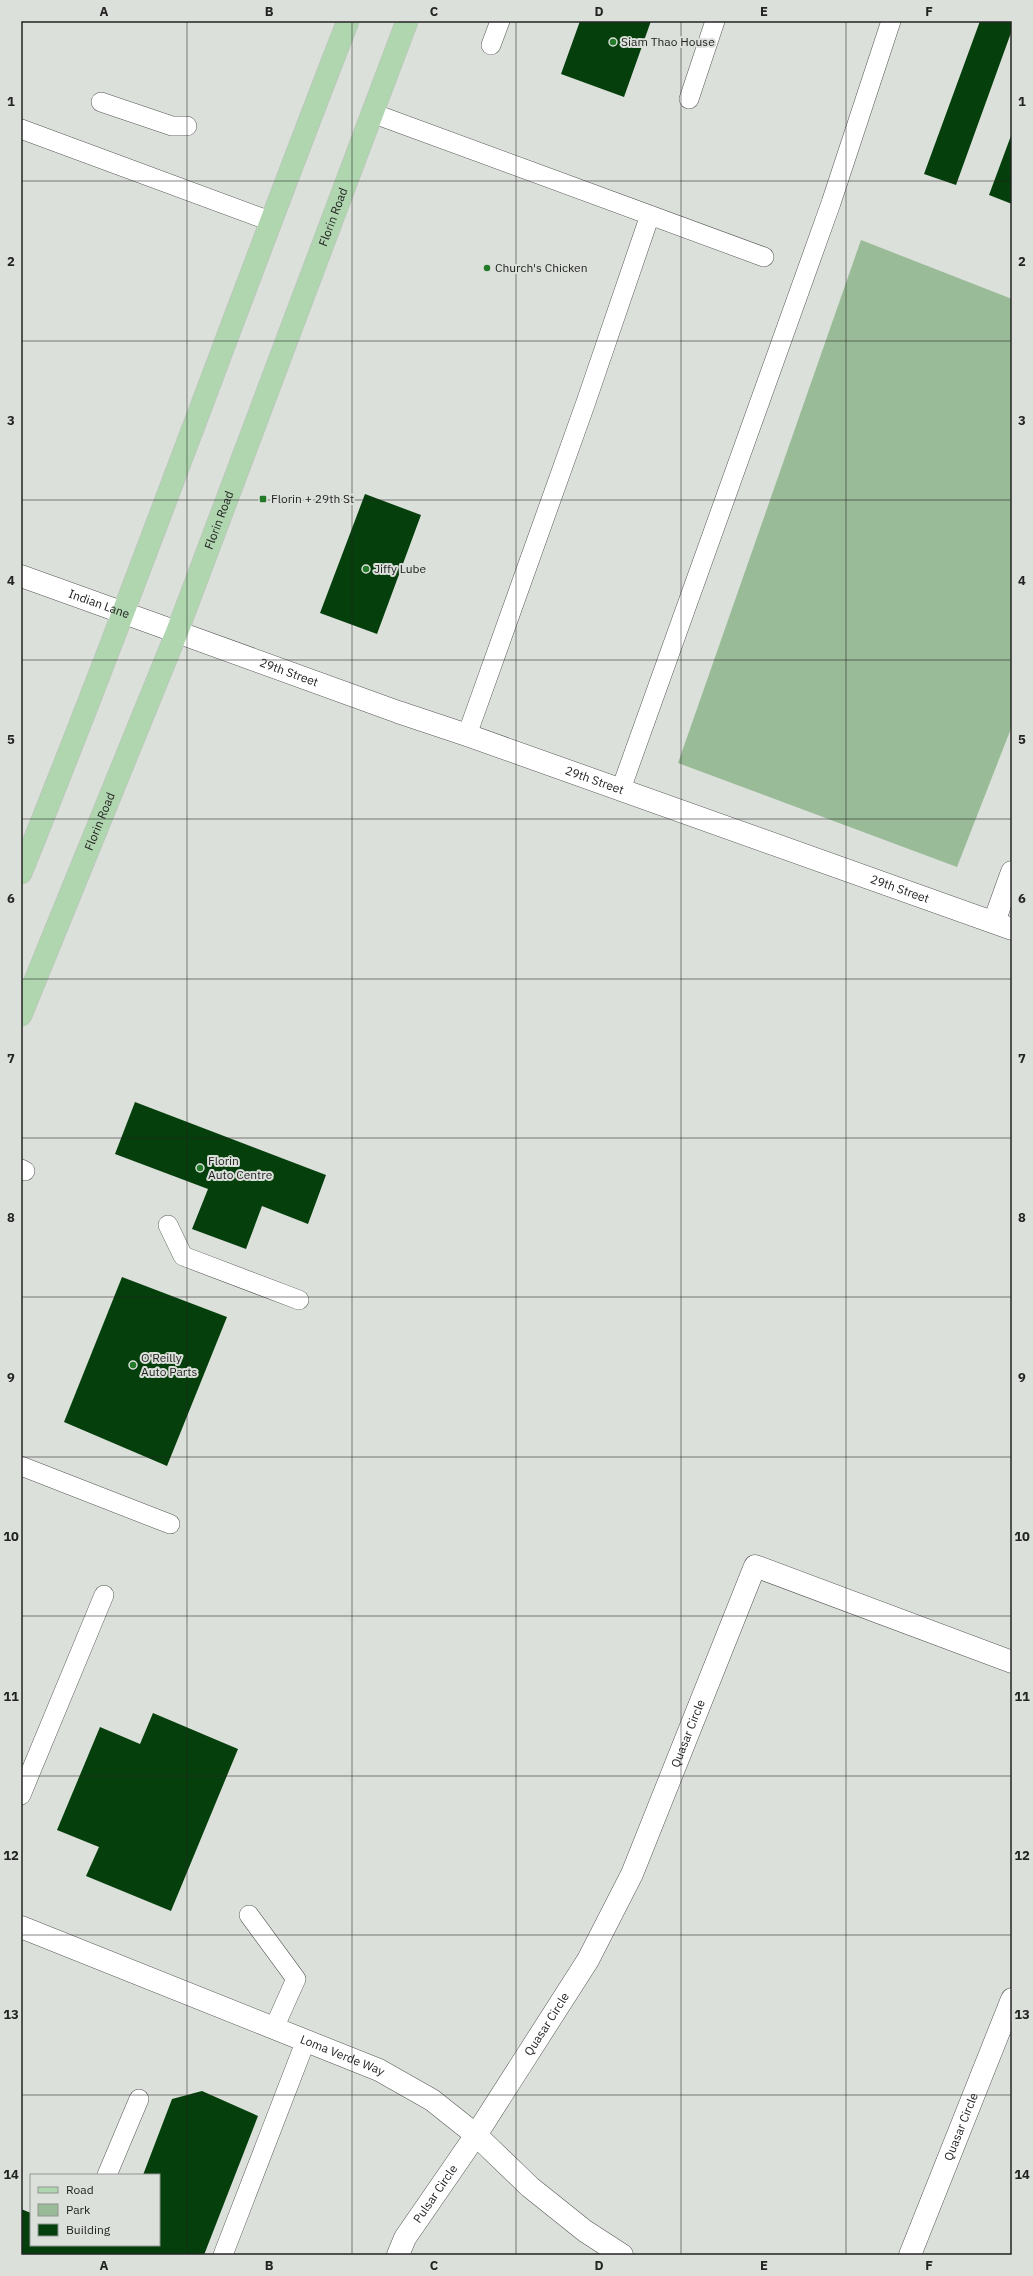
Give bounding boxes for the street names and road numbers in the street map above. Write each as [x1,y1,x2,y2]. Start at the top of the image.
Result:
street label: Florin Road [315,185,351,248]
street label: Florin Road [201,489,236,551]
street label: Indian Lane [67,586,132,622]
street label: 29th Street [258,655,320,690]
street label: 29th Street [563,763,626,797]
street label: Florin Road [81,790,118,853]
street label: 29th Street [868,871,931,906]
street label: Quasar Circle [667,1697,708,1770]
street label: Quasar Circle [521,1989,572,2058]
street label: Loma Verde Way [298,2031,388,2079]
street label: Quasar Circle [940,2090,981,2163]
street label: Pulsar Circle [410,2161,461,2226]

